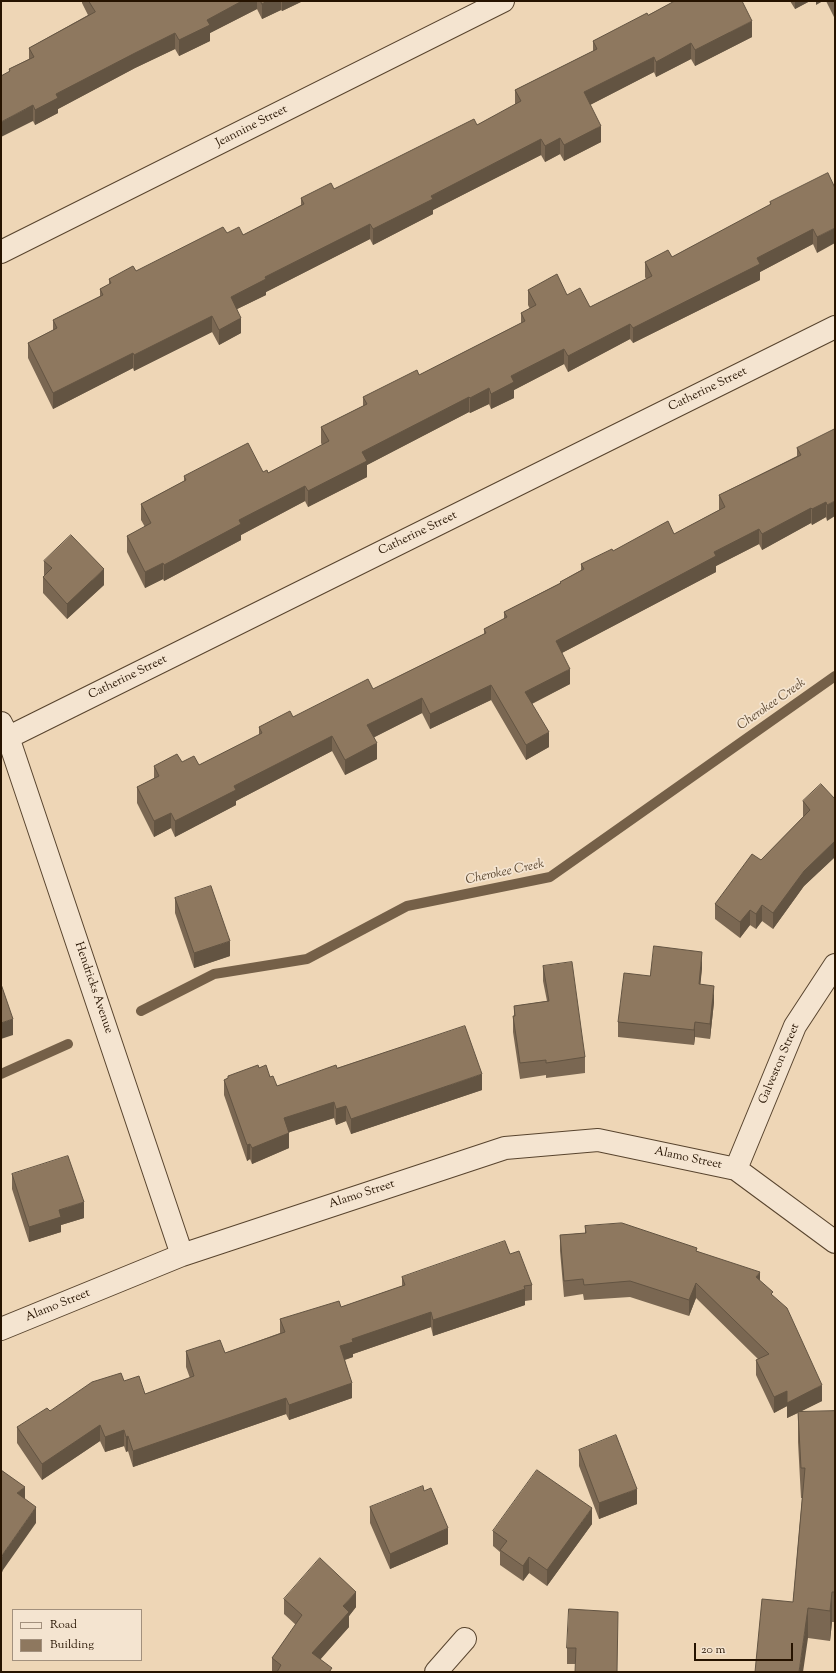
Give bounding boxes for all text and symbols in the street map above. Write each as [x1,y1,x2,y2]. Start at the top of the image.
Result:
street label: Jeannine Street [214,103,290,151]
street label: Catherine Street [666,365,750,415]
street label: Catherine Street [376,509,460,559]
street label: Catherine Street [86,653,170,703]
water label: Cherokee Creek [735,676,809,734]
water label: Cherokee Creek [464,857,546,889]
street label: Hendricks Avenue [71,940,115,1036]
street label: Galveston Street [757,1022,803,1106]
street label: Alamo Street [653,1145,723,1173]
street label: Alamo Street [327,1178,397,1212]
street label: Alamo Street [24,1286,92,1326]
legend [12,1609,142,1661]
text: Road [50,1616,77,1634]
scale bar [696,1635,795,1661]
text: Building [50,1636,94,1654]
text: 20 m [701,1641,725,1659]

